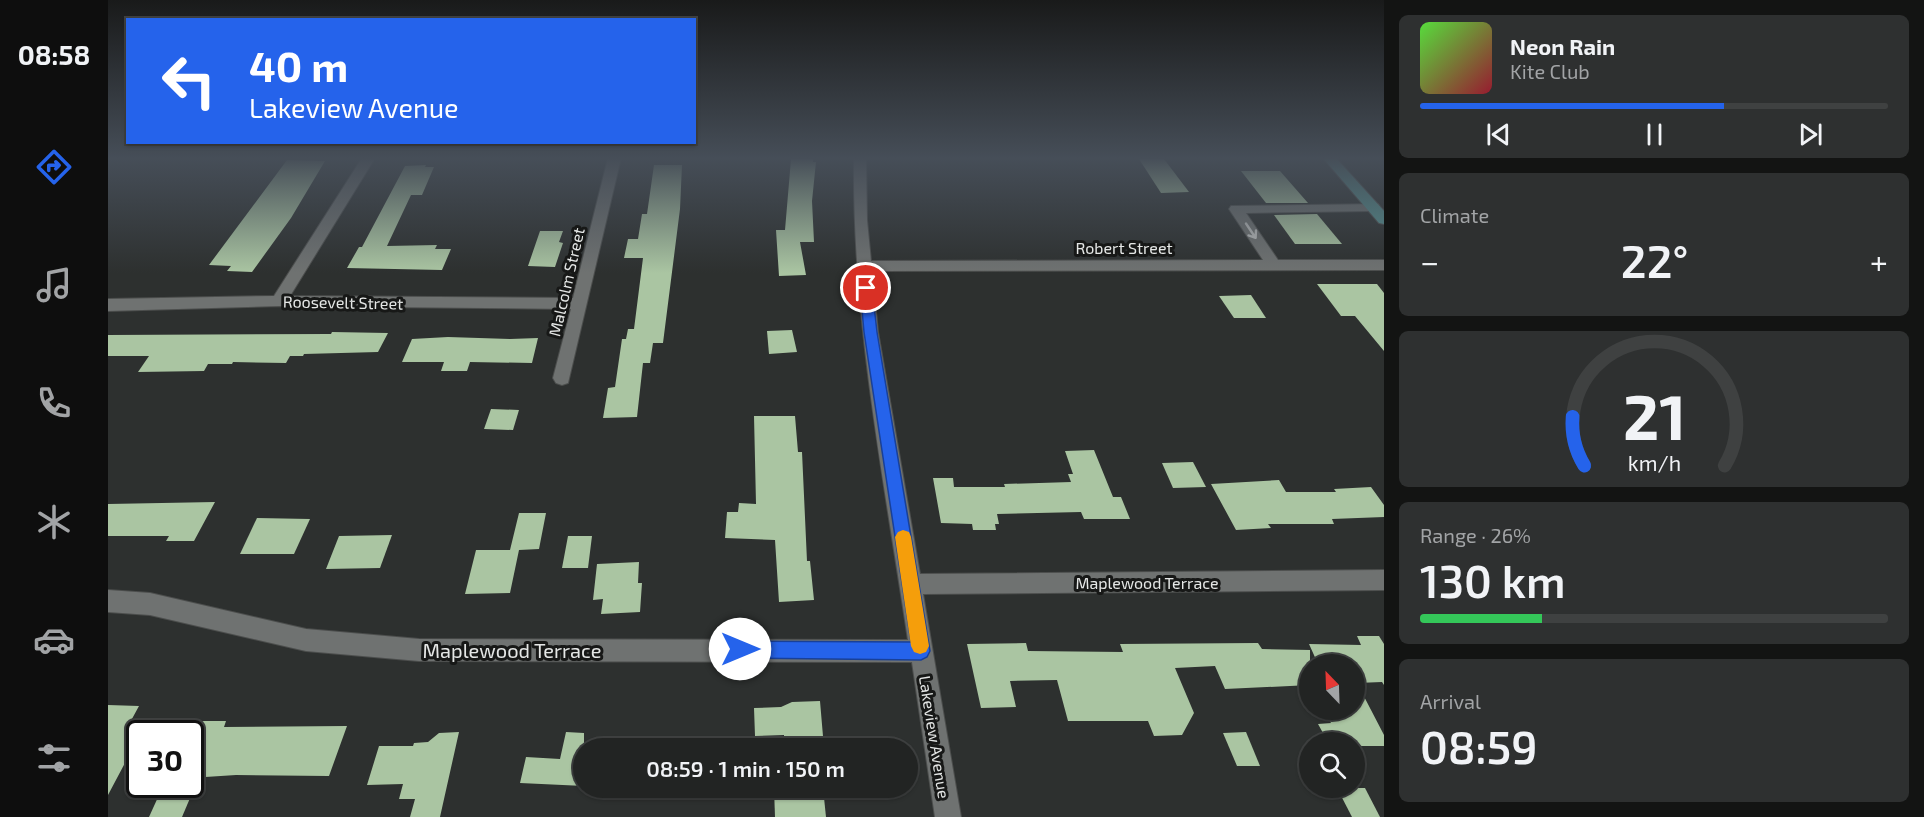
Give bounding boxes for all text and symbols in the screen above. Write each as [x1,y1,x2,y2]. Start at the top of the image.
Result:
text: Neon Rain [1510,33,1615,59]
text: 08:58 [18,38,90,70]
text: 40 m [249,40,348,90]
icon: left [150,42,228,120]
text: Kite Club [1510,59,1590,83]
text: Lakeview Avenue [249,91,459,123]
icon: previous [1482,118,1515,151]
icon: pause [1638,118,1671,151]
icon: next [1794,118,1827,151]
icon: directions [33,146,75,188]
text: Climate [1420,203,1489,227]
one-way arrow [1245,222,1257,239]
street label: Malcolm Street [544,226,588,338]
text: 22° [1621,233,1688,287]
street label: Robert Street [1075,238,1173,257]
text: − [1420,241,1439,281]
text: + [1870,241,1888,281]
pin [840,262,891,313]
icon: music [33,264,75,306]
icon: arrive [849,271,882,304]
street label: Roosevelt Street [283,291,403,313]
text: 21 [1622,378,1686,453]
icon: phone [33,382,75,424]
text: km/h [1627,450,1681,475]
icon: climate [33,501,75,543]
text: Range · 26% [1420,523,1531,547]
text: 130 km [1420,553,1566,607]
street label: Maplewood Terrace [1075,573,1219,592]
position arrow [708,617,772,681]
icon: car [33,619,75,661]
street label: Maplewood Terrace [423,638,601,662]
north arrow [1299,654,1365,720]
map controls [1299,654,1365,798]
street label: Lakeview Avenue [916,674,954,800]
text: Arrival [1420,689,1481,713]
text: 08:59 [1420,719,1537,773]
speed limit sign: 30 [126,720,204,798]
button: search [1299,732,1365,798]
icon: filters [33,737,75,779]
text: 08:59 · 1 min · 150 m [646,755,845,781]

